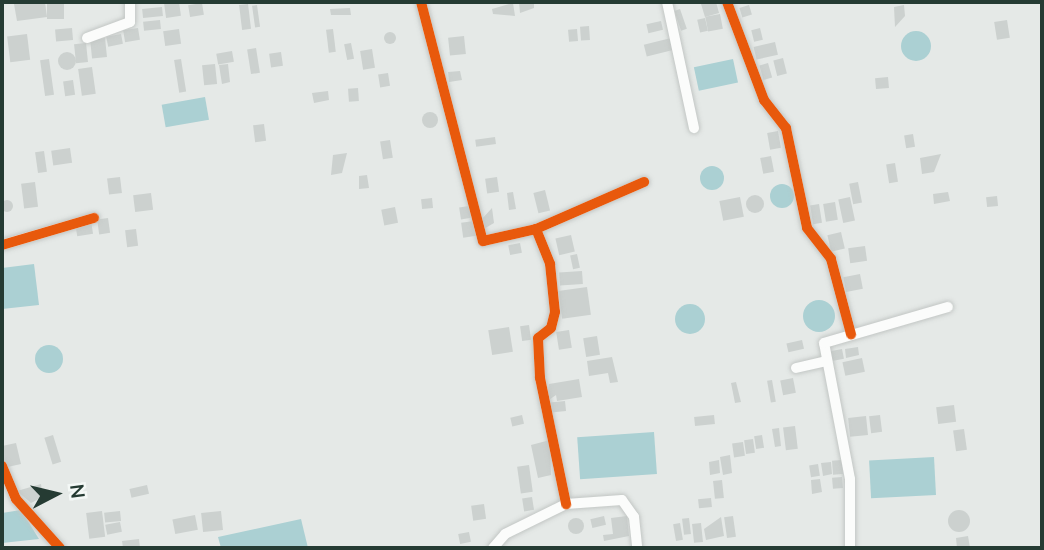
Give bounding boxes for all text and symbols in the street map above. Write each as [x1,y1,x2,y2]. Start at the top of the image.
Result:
north arrow [21,459,91,529]
text: N [63,483,91,500]

